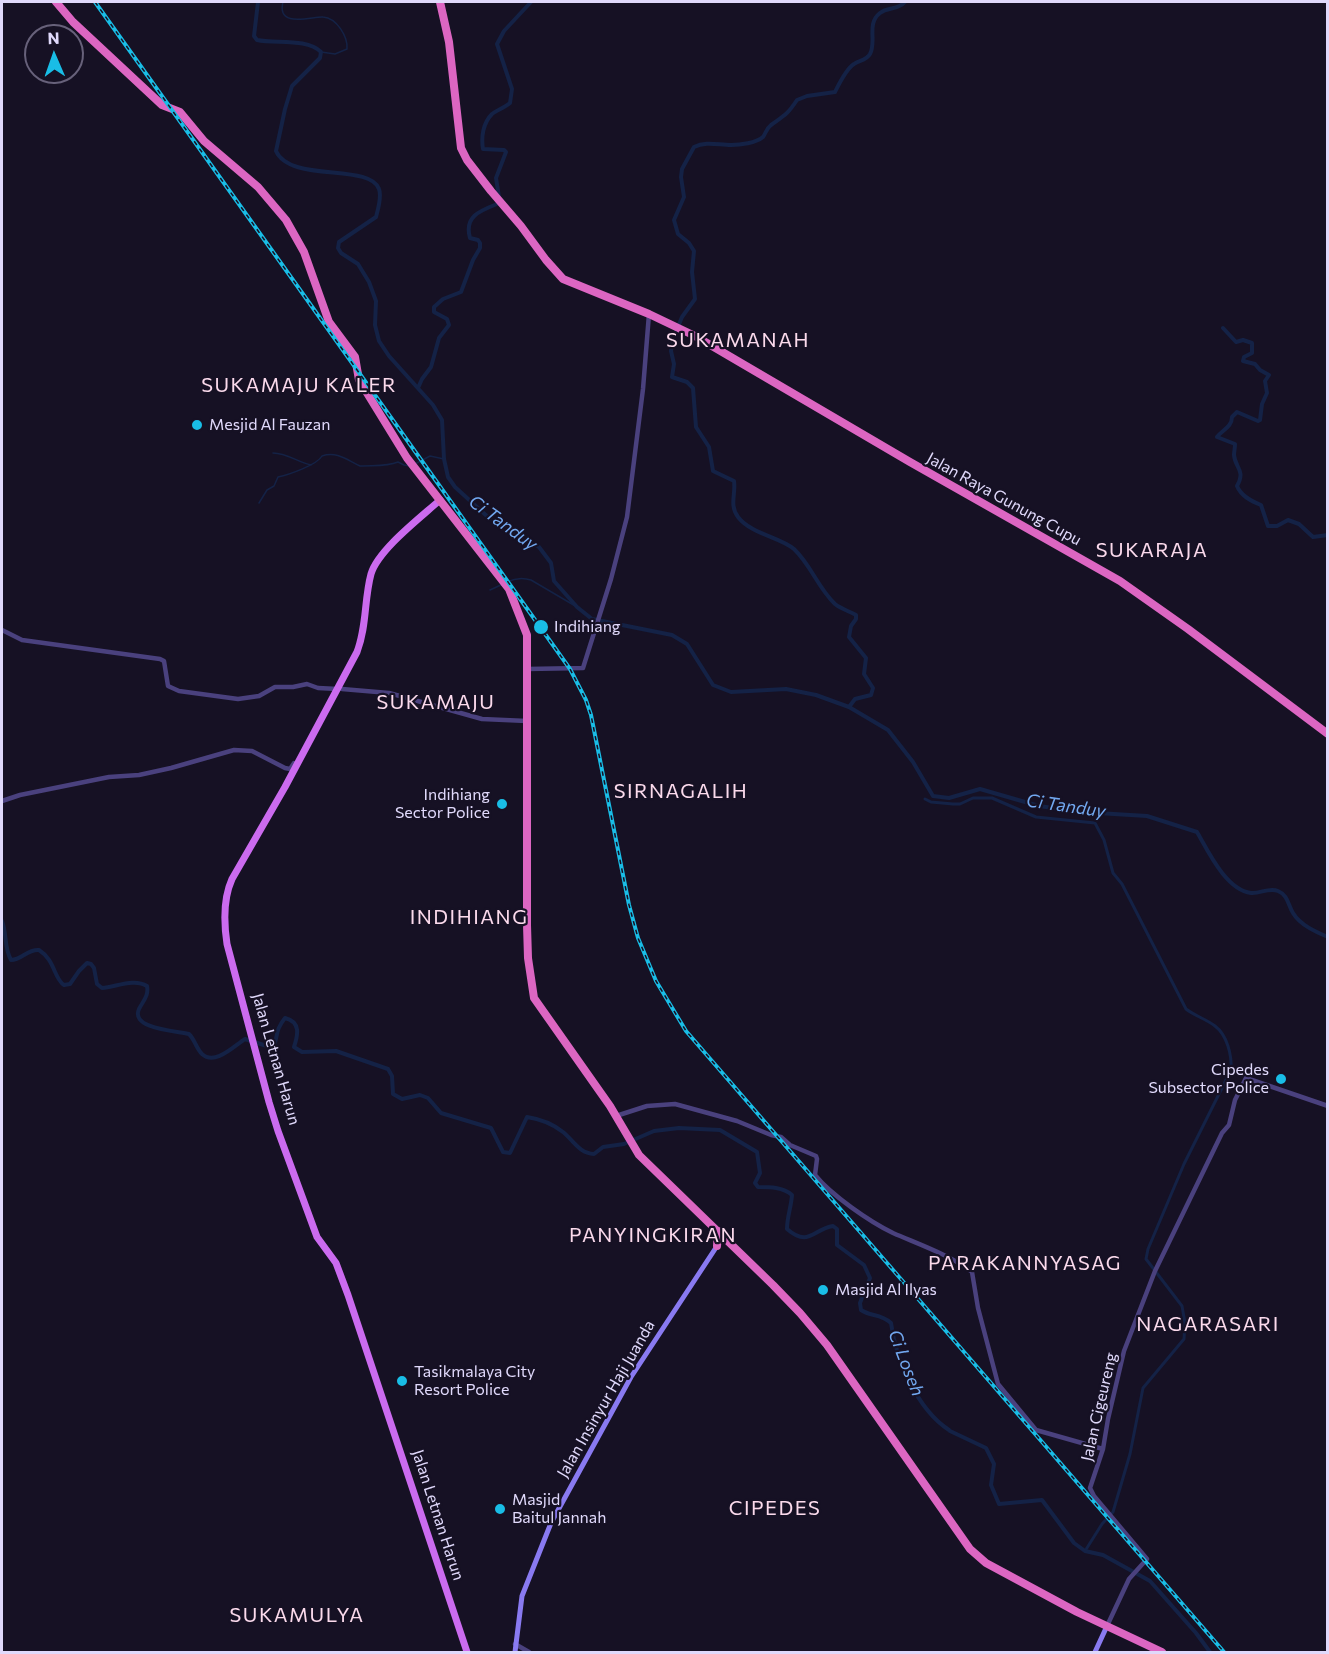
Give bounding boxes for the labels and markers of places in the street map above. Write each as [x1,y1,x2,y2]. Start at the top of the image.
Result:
place label: Mesjid Al Fauzan [209,415,330,435]
marker: Mesjid Al Fauzan [190,418,204,432]
place label: Indihiang [554,617,620,637]
marker: Indihiang [532,618,550,636]
place label: Indihiang Sector Police [395,785,490,823]
marker: Indihiang Sector Police [495,797,509,811]
place label: Cipedes Subsector Police [1148,1060,1269,1098]
marker: Cipedes Subsector Police [1274,1072,1288,1086]
place label: Masjid Al Ilyas [835,1280,937,1300]
marker: Masjid Al Ilyas [816,1283,830,1297]
place label: Tasikmalaya City Resort Police [414,1362,535,1400]
marker: Tasikmalaya City Resort Police [395,1374,409,1388]
place label: Masjid Baitul Jannah [512,1490,606,1528]
marker: Masjid Baitul Jannah [493,1502,507,1516]

